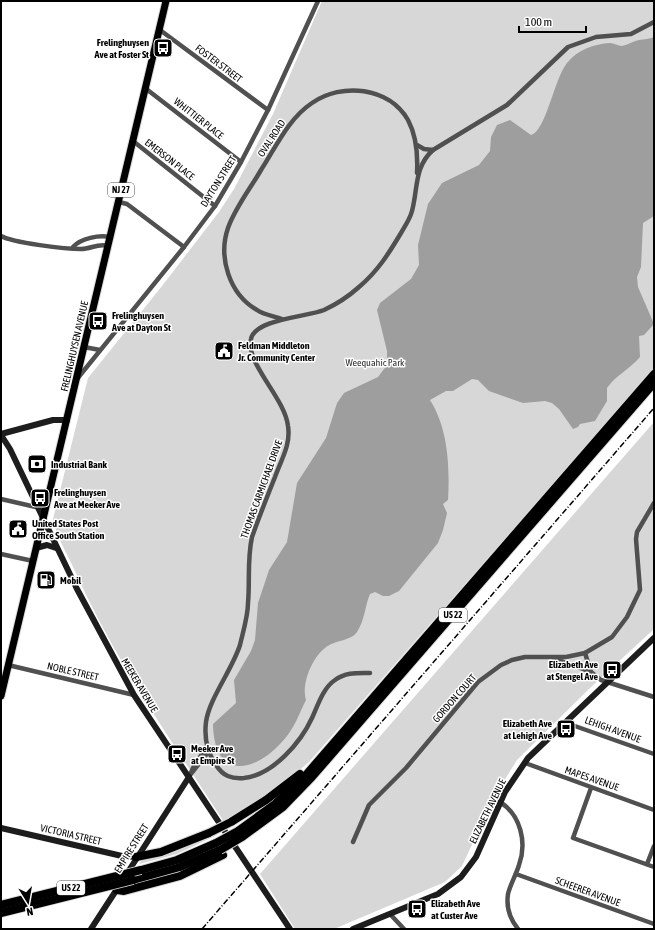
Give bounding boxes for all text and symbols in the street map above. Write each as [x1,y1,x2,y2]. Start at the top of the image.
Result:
scale bar [519,8,586,34]
text: 100 m [525,15,552,29]
place label: Frelinghuysen Ave at Foster St [93,37,149,60]
bus stop icon: Frelinghuysen Ave at Foster St [152,37,174,59]
street label: FOSTER STREET [193,42,245,85]
street label: WHITTIER PLACE [172,96,226,142]
street label: OVAL ROAD [255,117,288,159]
street label: EMERSON PLACE [143,137,197,183]
street label: DAYTON STREET [198,153,239,209]
road number: NJ 27 [108,183,134,197]
street label: FRELINGHUYSEN AVENUE [59,299,90,393]
bus stop icon: Frelinghuysen Ave at Dayton St [87,310,109,332]
place label: Frelinghuysen Ave at Dayton St [111,310,171,333]
public building icon: Feldman Middleton Jr. Community Center [213,340,235,362]
place label: Feldman Middleton Jr. Community Center [237,340,316,363]
park label: Weequahic Park [345,357,405,368]
street label: THOMAS CARMICHAEL DRIVE [239,438,285,540]
bank icon: Industrial Bank [26,453,48,475]
place label: Industrial Bank [51,459,108,470]
bus stop icon: Frelinghuysen Ave at Meeker Ave [29,487,51,509]
place label: Frelinghuysen Ave at Meeker Ave [53,487,120,510]
public building icon: United States Post Office South Station [7,518,29,540]
place label: United States Post Office South Station [32,518,105,541]
fuel station icon: Mobil [35,569,57,591]
place label: Mobil [60,575,81,586]
road number: US 22 [439,608,467,622]
street label: MEEKER AVENUE [119,656,160,715]
place label: Elizabeth Ave at Stengel Ave [547,659,598,682]
bus stop icon: Elizabeth Ave at Stengel Ave [601,659,623,681]
street label: NOBLE STREET [46,660,100,683]
street label: GORDON COURT [430,672,479,725]
street label: LEHIGH AVENUE [583,714,643,745]
place label: Elizabeth Ave at Lehigh Ave [503,718,552,741]
bus stop icon: Elizabeth Ave at Lehigh Ave [555,718,577,740]
bus stop icon: Meeker Ave at Empire St [166,743,188,765]
place label: Meeker Ave at Empire St [191,743,234,766]
street label: MAPES AVENUE [563,764,621,793]
street label: ELIZABETH AVENUE [467,776,508,845]
street label: EMPIRE STREET [112,821,151,875]
street label: VICTORIA STREET [39,822,103,847]
street label: SCHEERER AVENUE [554,875,623,909]
road number: US 22 [57,881,85,895]
north arrow [8,882,48,922]
bus stop icon: Elizabeth Ave at Custer Ave [406,898,428,920]
place label: Elizabeth Ave at Custer Ave [431,898,481,921]
text: N [26,905,34,918]

